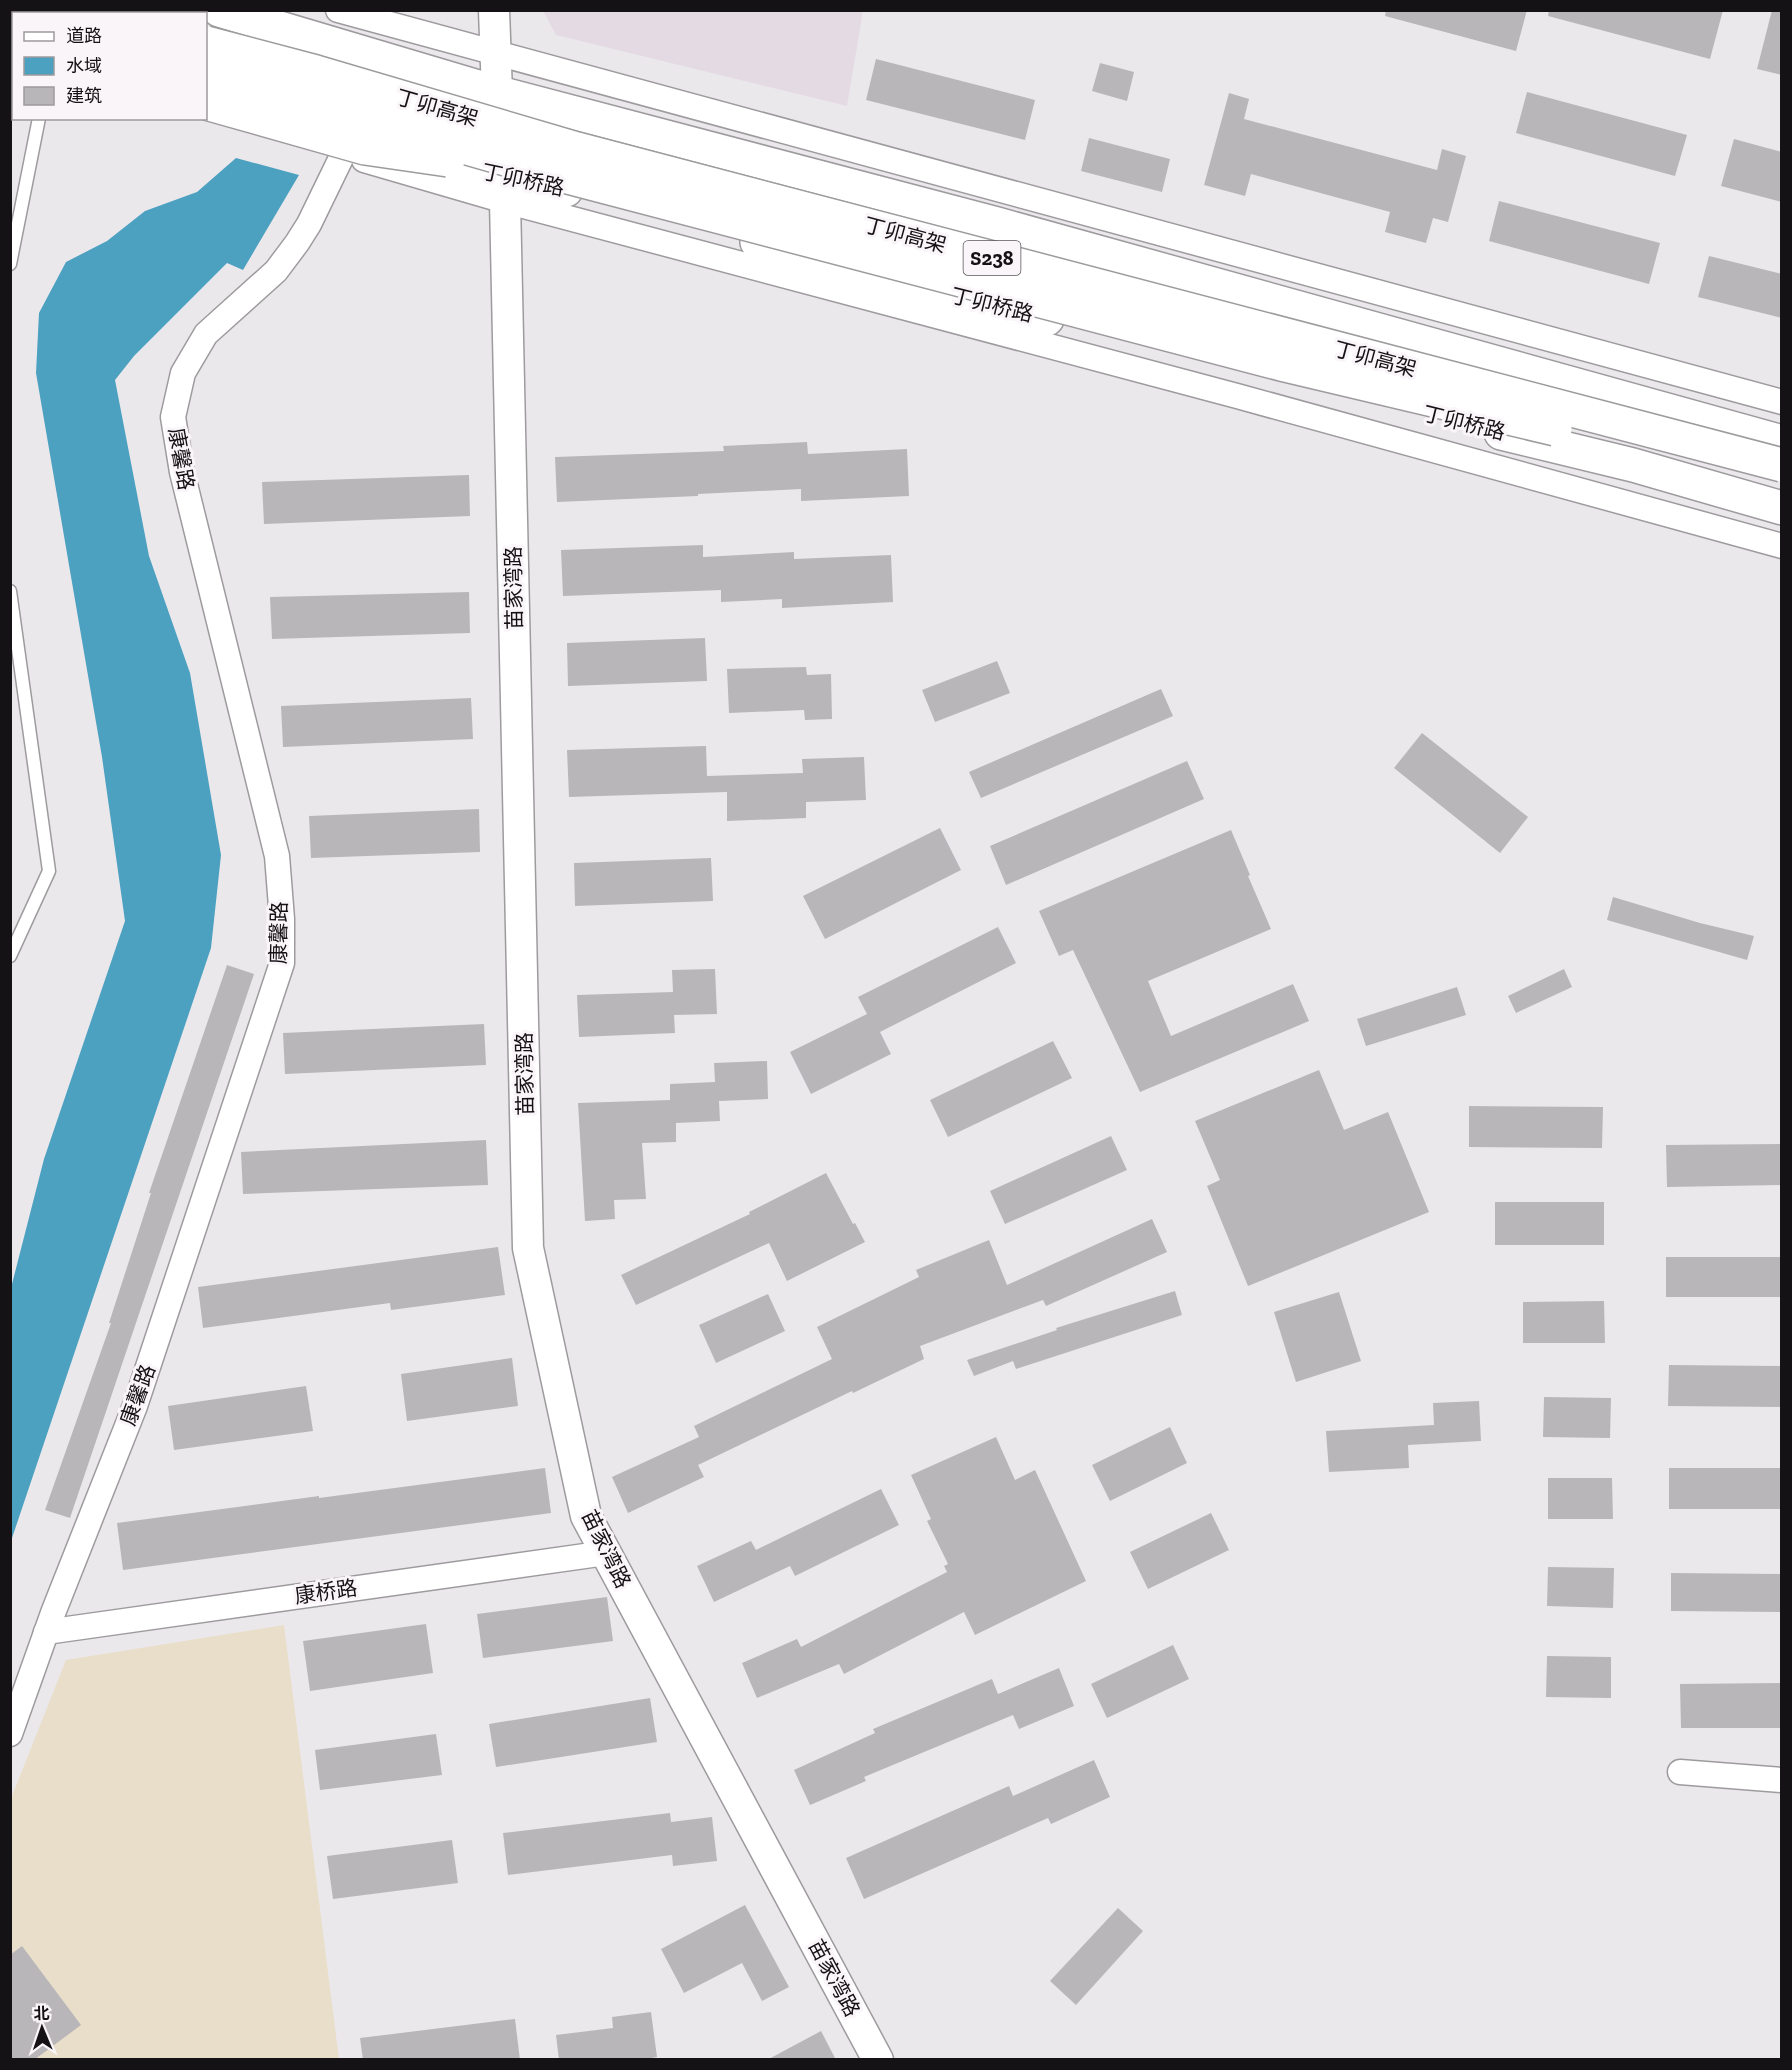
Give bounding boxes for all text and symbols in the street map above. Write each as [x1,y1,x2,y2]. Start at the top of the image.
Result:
legend [12,12,207,120]
text: 道路 [66,25,102,47]
text: 水域 [66,55,102,77]
street label: 丁卯高架 [393,84,481,131]
text: 建筑 [66,85,102,107]
street label: 丁卯桥路 [479,159,567,200]
street label: 丁卯高架 [861,212,949,257]
road number: S238 [964,241,1020,275]
street label: 丁卯桥路 [948,282,1036,327]
street label: 丁卯高架 [1331,336,1419,381]
street label: 丁卯桥路 [1420,400,1508,445]
street label: 康馨路 [164,426,199,492]
street label: 苗家湾路 [500,546,527,630]
street label: 康馨路 [265,901,292,965]
street label: 苗家湾路 [511,1032,538,1116]
street label: 康馨路 [115,1361,160,1429]
street label: 苗家湾路 [577,1506,636,1592]
street label: 康桥路 [293,1575,359,1608]
street label: 苗家湾路 [804,1935,865,2021]
north arrow [12,1998,72,2058]
text: 北 [33,2004,50,2023]

